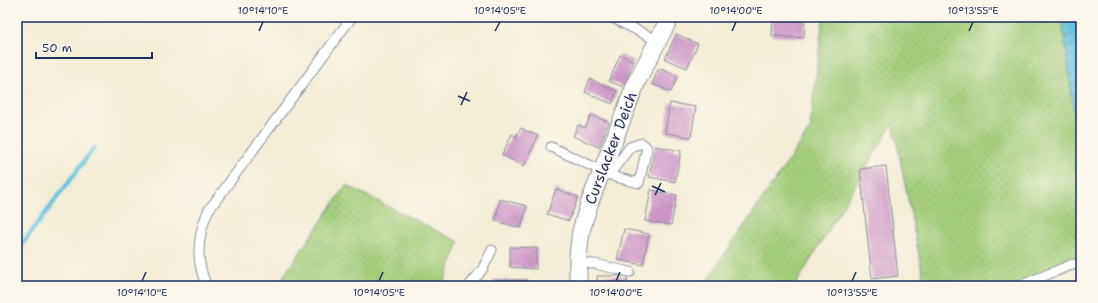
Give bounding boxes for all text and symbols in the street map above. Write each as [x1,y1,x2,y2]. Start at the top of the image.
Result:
text: 10°14'10"E [238,4,288,17]
text: 10°14'05"E [474,4,526,17]
text: 10°14'00"E [709,4,763,17]
text: 10°13'55"E [947,4,999,17]
scale bar [36,34,152,60]
text: 50 m [42,40,72,56]
street label: Curslacker Deich [580,89,642,207]
text: 10°14'10"E [117,286,167,299]
text: 10°14'05"E [353,286,405,299]
text: 10°14'00"E [589,286,643,299]
text: 10°13'55"E [826,286,878,299]

